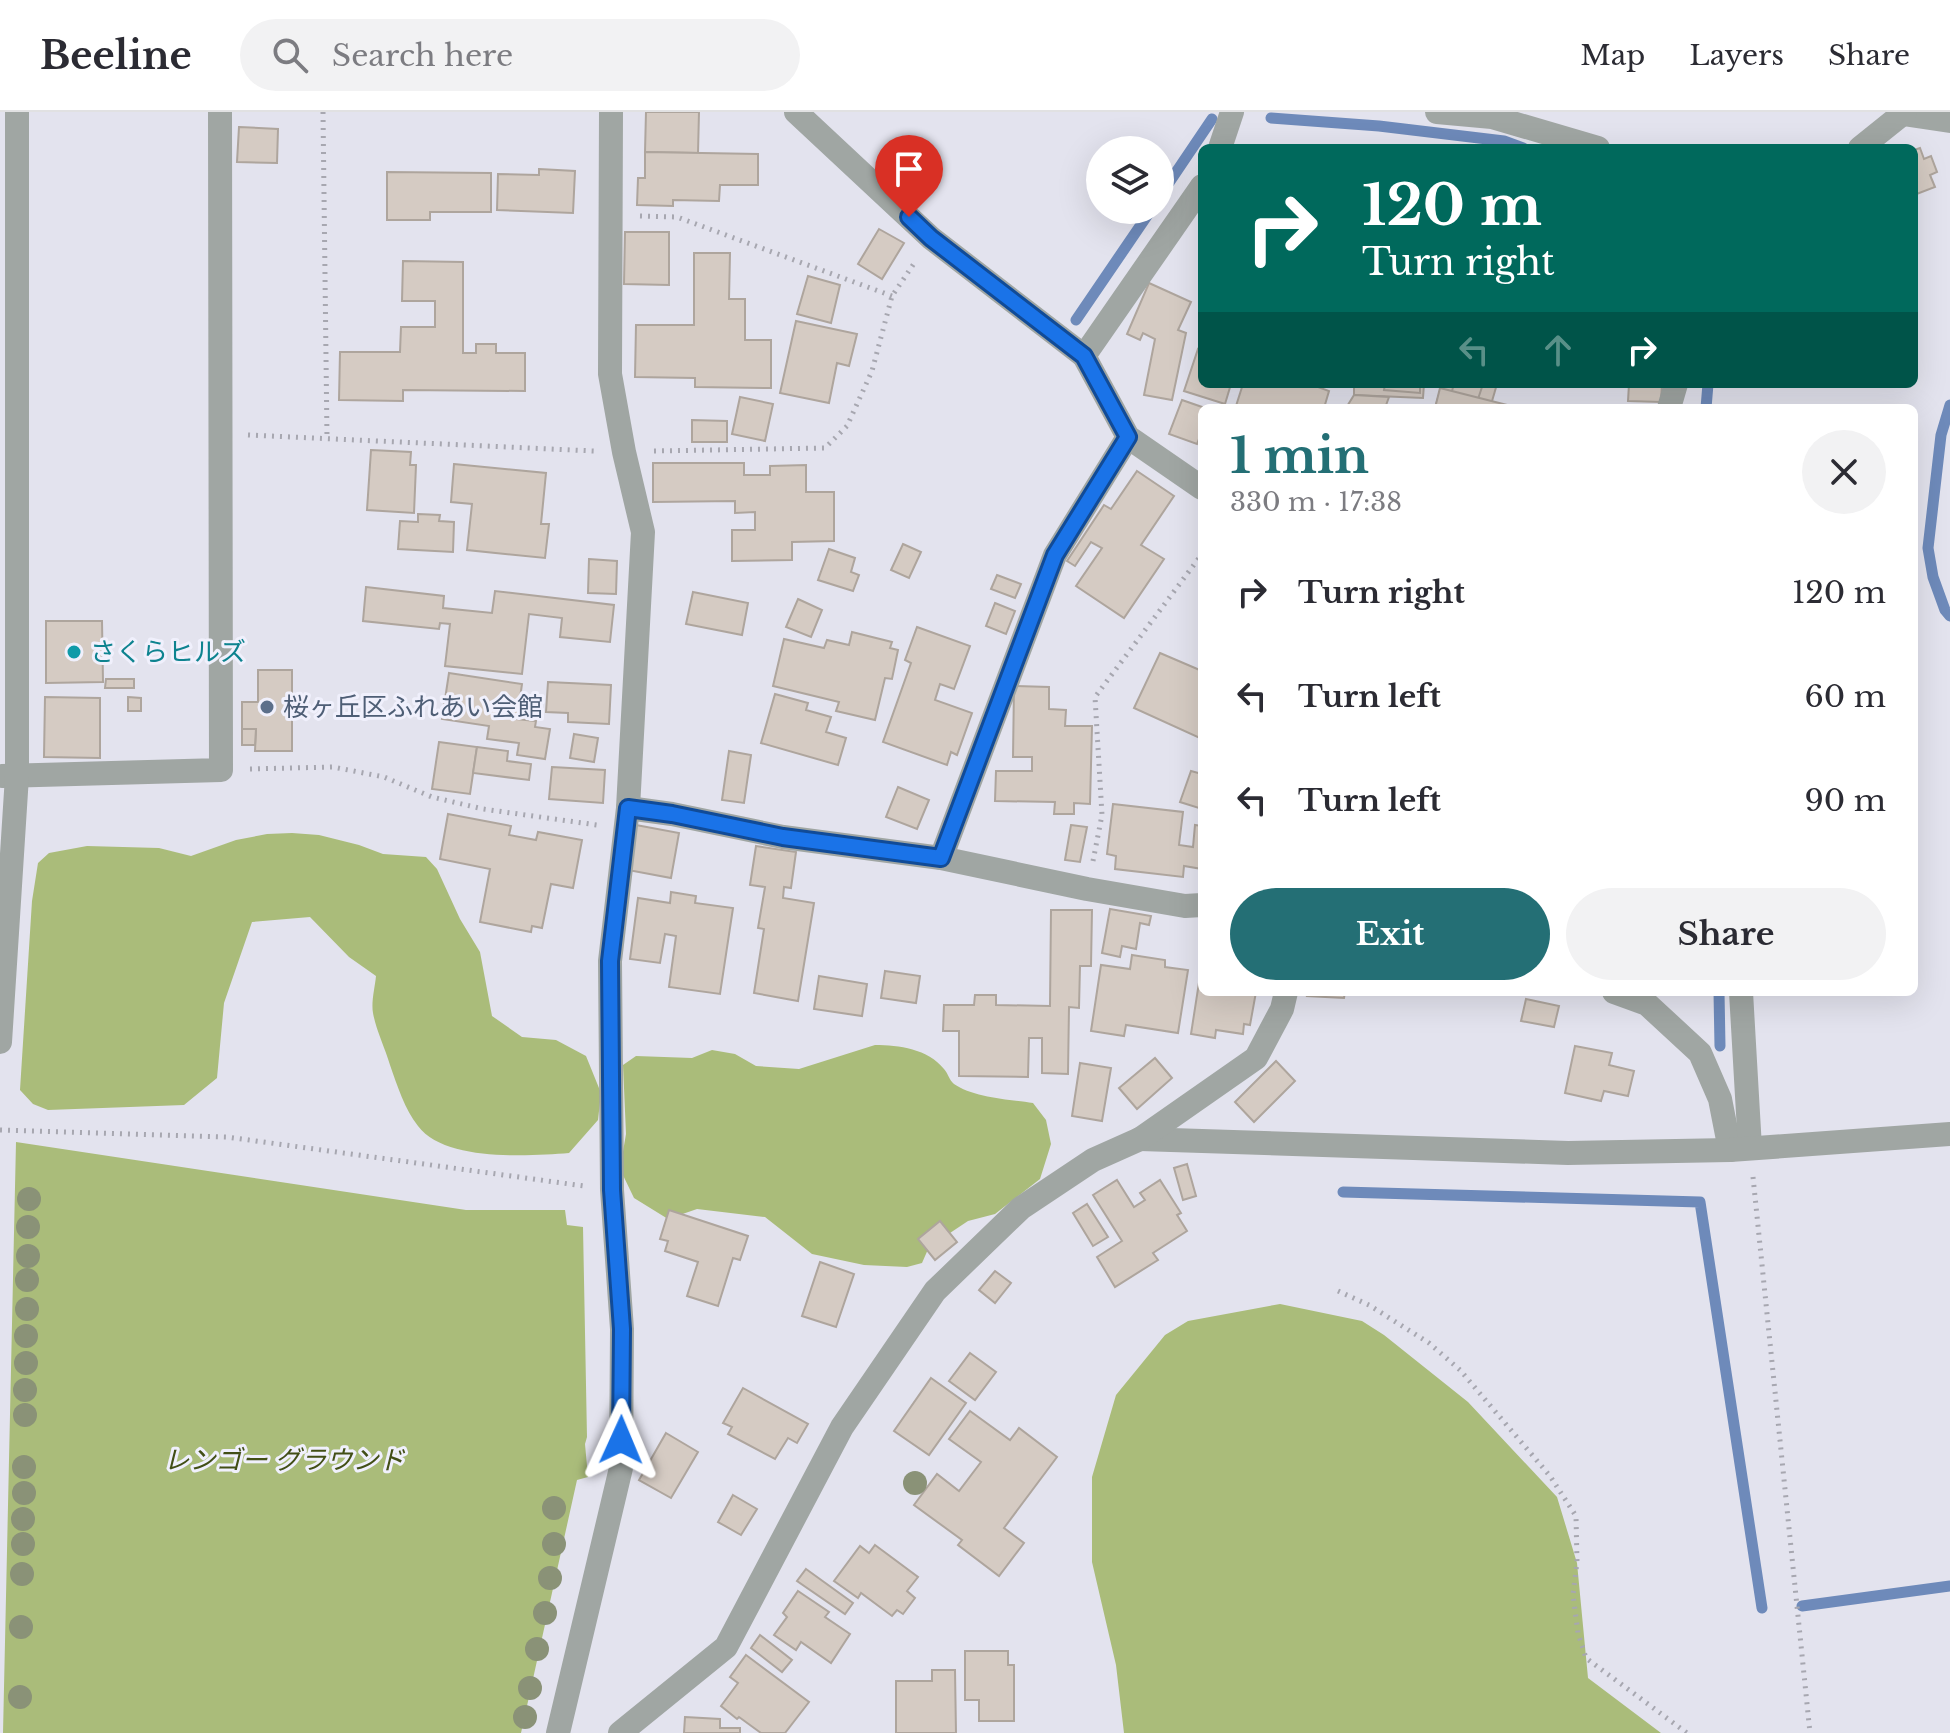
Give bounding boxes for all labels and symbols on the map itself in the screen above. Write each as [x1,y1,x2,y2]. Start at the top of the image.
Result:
pin [875,135,943,217]
place label: さくらヒルズ [90,636,246,668]
marker: さくらヒルズ [65,643,83,661]
place label: 桜ヶ丘区ふれあい会館 [283,691,543,723]
marker: 桜ヶ丘区ふれあい会館 [258,698,276,716]
position arrow [579,1398,663,1482]
park label: レンゴー グラウンド [163,1444,406,1476]

